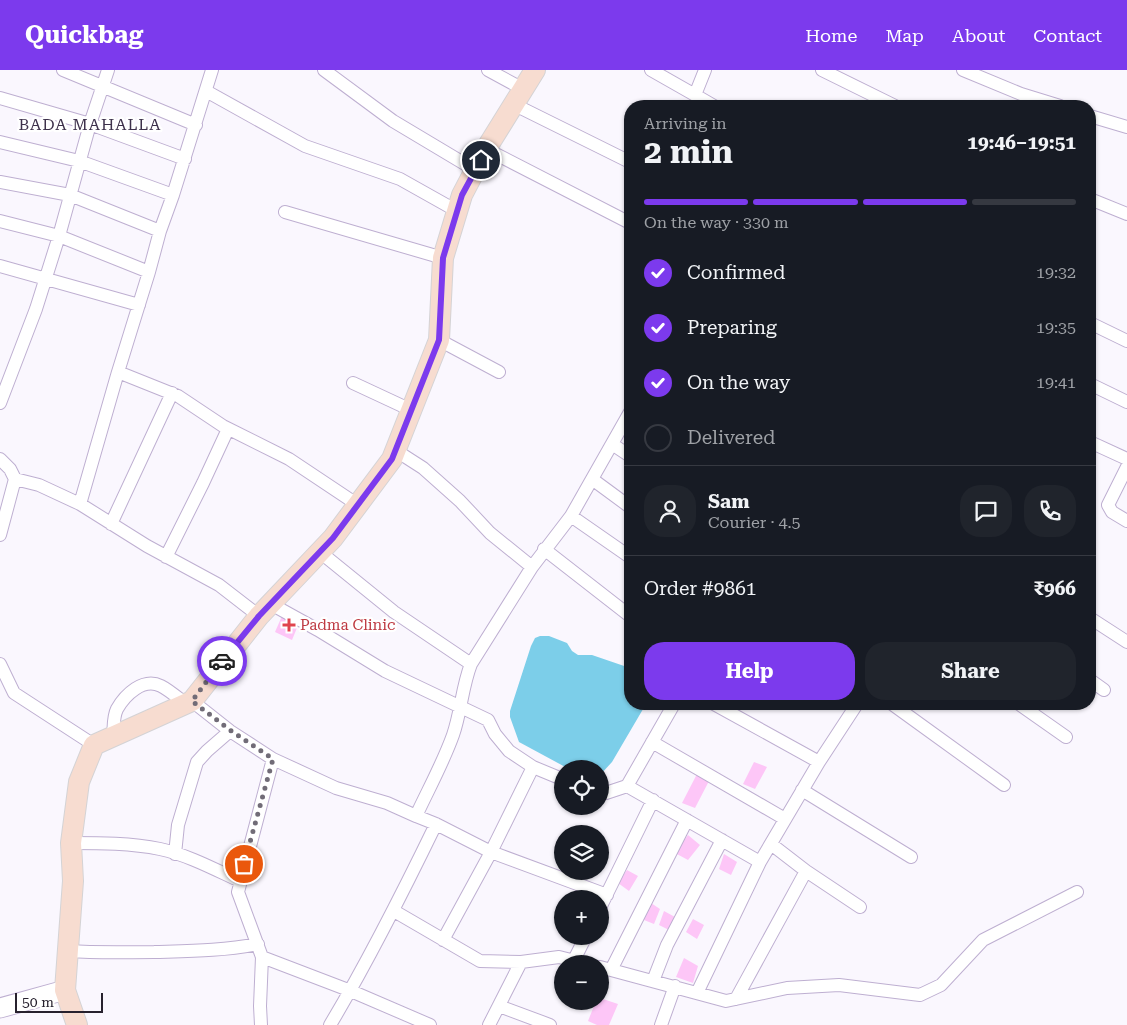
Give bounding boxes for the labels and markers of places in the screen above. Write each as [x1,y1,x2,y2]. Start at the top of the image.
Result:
pin [460,139,502,181]
place label: Padma Clinic [300,616,395,634]
marker: Padma Clinic [282,618,296,632]
pin [223,843,265,885]

